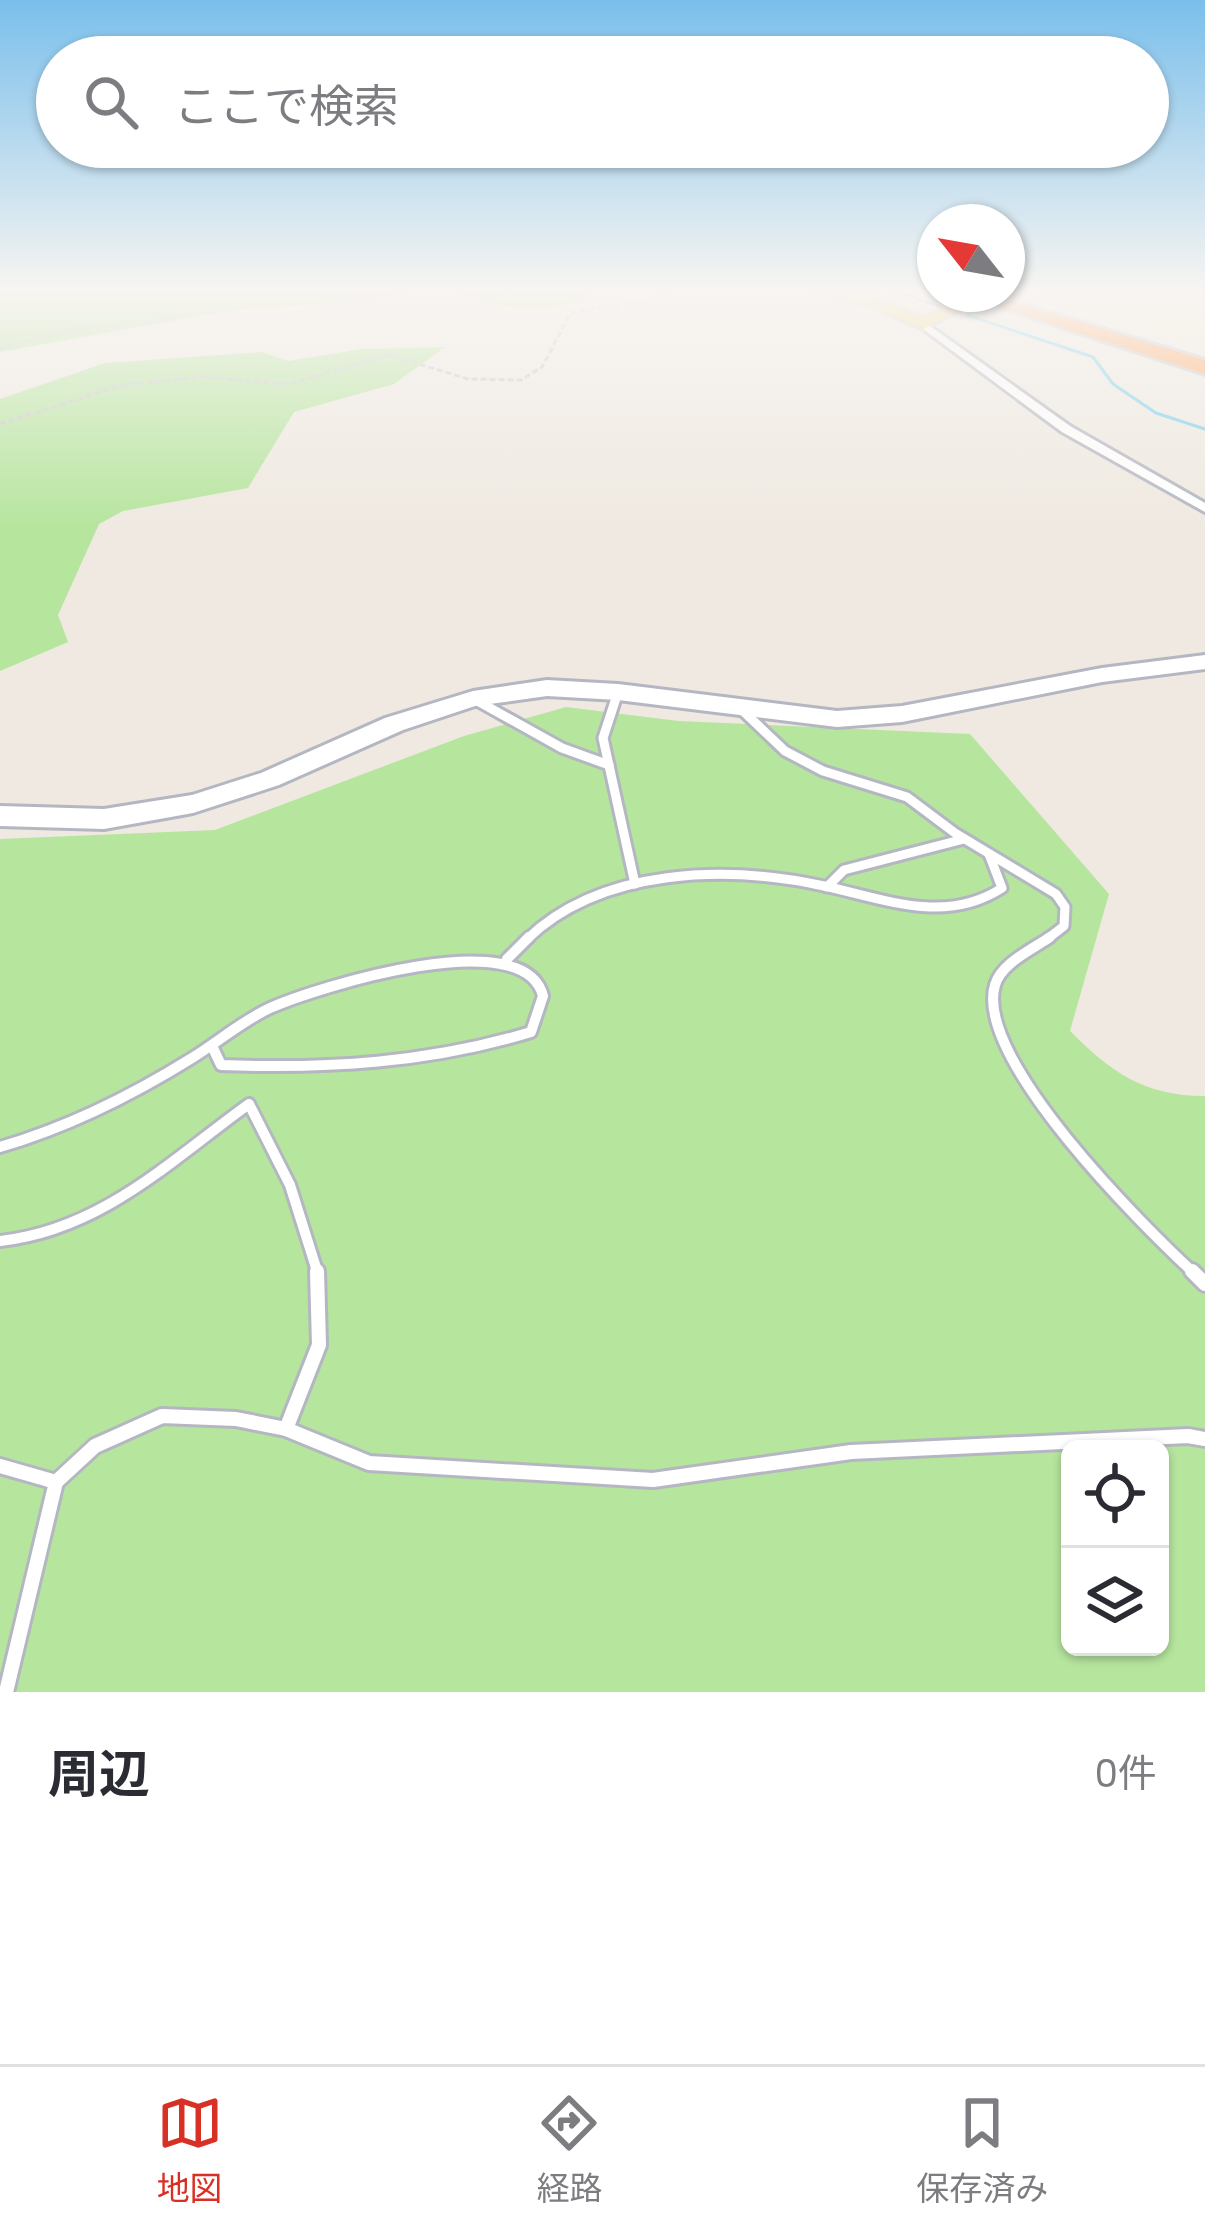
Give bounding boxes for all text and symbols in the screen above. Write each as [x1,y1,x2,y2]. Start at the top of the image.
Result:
search box [36,36,1169,168]
icon: search [78,69,144,135]
text: ここで検索 [174,77,399,131]
north arrow [917,204,1025,312]
map controls [1061,1440,1169,1656]
button: locate [1061,1440,1169,1548]
button: layers [1061,1548,1169,1656]
text: 周辺 [48,1741,150,1802]
text: 0件 [1094,1748,1157,1795]
tab: 地図 [157,2090,223,2210]
tab: 経路 [536,2090,602,2210]
tab: 保存済み [916,2090,1048,2210]

